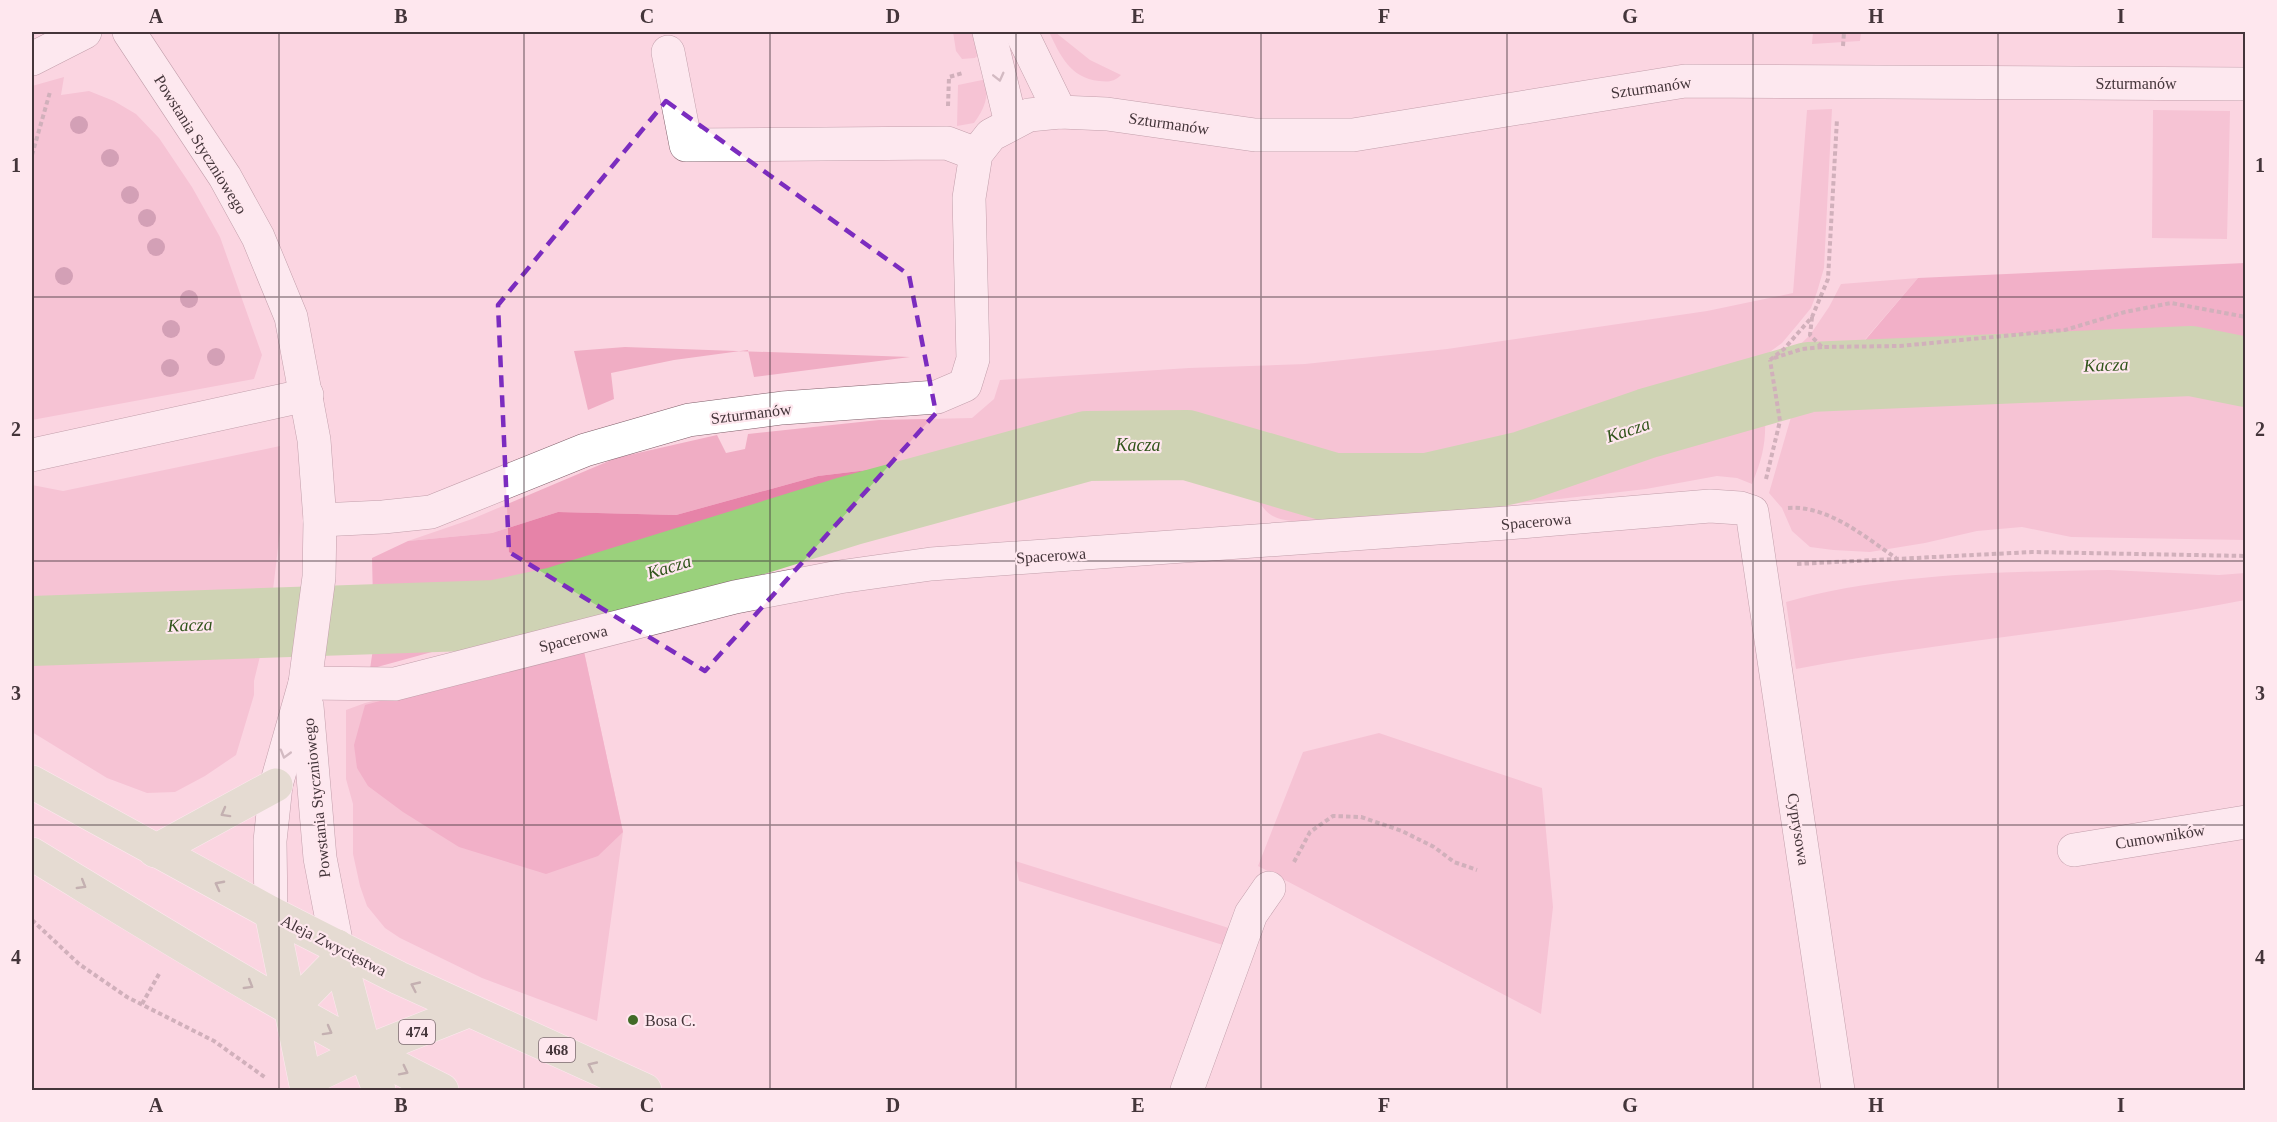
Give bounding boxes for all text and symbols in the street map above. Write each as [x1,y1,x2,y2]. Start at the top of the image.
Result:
text: A [149,5,164,27]
text: B [394,5,408,27]
text: C [640,5,654,27]
text: D [886,5,900,27]
text: E [1131,5,1145,27]
text: F [1378,5,1390,27]
text: G [1622,5,1638,27]
text: H [1868,5,1884,27]
text: I [2117,5,2125,27]
street label: Powstania Styczniowego [150,72,250,217]
one-way arrow [992,72,1005,82]
street label: Szturmanów [1610,73,1693,102]
street label: Szturmanów [2096,75,2177,92]
street label: Szturmanów [1128,109,1211,138]
text: 1 [11,154,21,176]
text: 1 [2255,154,2265,176]
water label: Kacza [2082,354,2129,376]
street label: Szturmanów [710,400,793,427]
water label: Kacza [1603,414,1652,447]
text: 2 [11,418,21,440]
text: 2 [2255,418,2265,440]
water label: Kacza [1115,435,1161,455]
street label: Spacerowa [1500,510,1572,534]
street label: Spacerowa [1015,545,1087,567]
water label: Kacza [644,551,693,583]
water label: Kacza [166,614,213,636]
street label: Spacerowa [537,622,609,656]
text: 3 [11,682,21,704]
text: 3 [2255,682,2265,704]
street label: Powstania Styczniowego [300,717,334,879]
one-way arrow [280,749,292,759]
street label: Cyprysowa [1783,792,1813,867]
one-way arrow [221,806,231,817]
street label: Cumowników [2114,821,2207,852]
one-way arrow [76,877,86,889]
one-way arrow [215,881,226,892]
street label: Aleja Zwycięstwa [278,912,389,980]
text: 4 [11,946,21,968]
text: 4 [2255,946,2265,968]
one-way arrow [243,978,253,990]
one-way arrow [410,981,421,993]
place label: Bosa C. [645,1012,696,1029]
marker: Bosa C. [626,1013,640,1027]
road number: 474 [399,1020,435,1044]
one-way arrow [322,1024,332,1035]
road number: 468 [539,1038,575,1062]
one-way arrow [587,1061,598,1073]
one-way arrow [397,1064,408,1076]
text: A [149,1094,164,1116]
text: B [394,1094,408,1116]
text: C [640,1094,654,1116]
text: D [886,1094,900,1116]
text: E [1131,1094,1145,1116]
text: F [1378,1094,1390,1116]
text: G [1622,1094,1638,1116]
text: H [1868,1094,1884,1116]
text: I [2117,1094,2125,1116]

